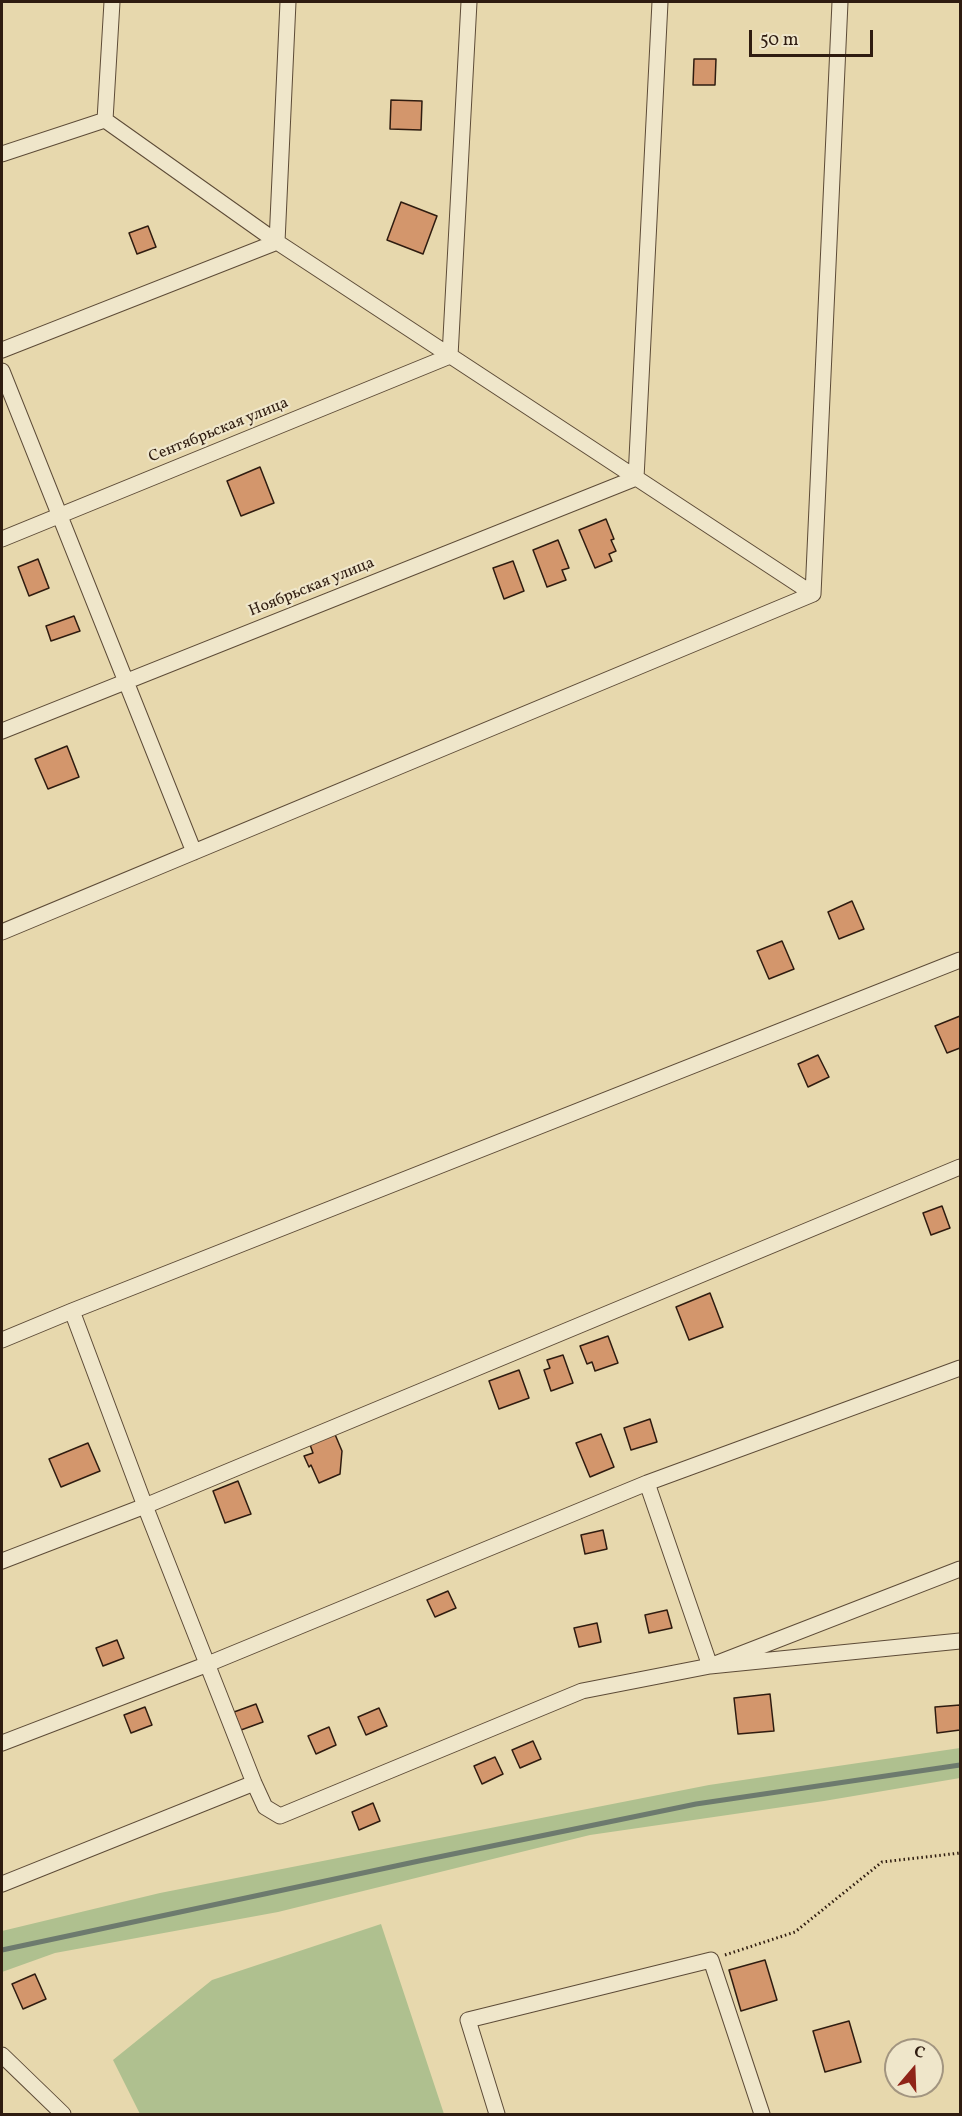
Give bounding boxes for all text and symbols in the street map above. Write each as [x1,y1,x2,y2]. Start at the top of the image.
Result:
scale bar [752,18,876,56]
text: 50 m [760,28,799,53]
street label: Сентябрьская улица [146,394,292,468]
street label: Ноябрьская улица [246,554,378,622]
north arrow [884,2038,944,2098]
text: С [911,2041,928,2065]

